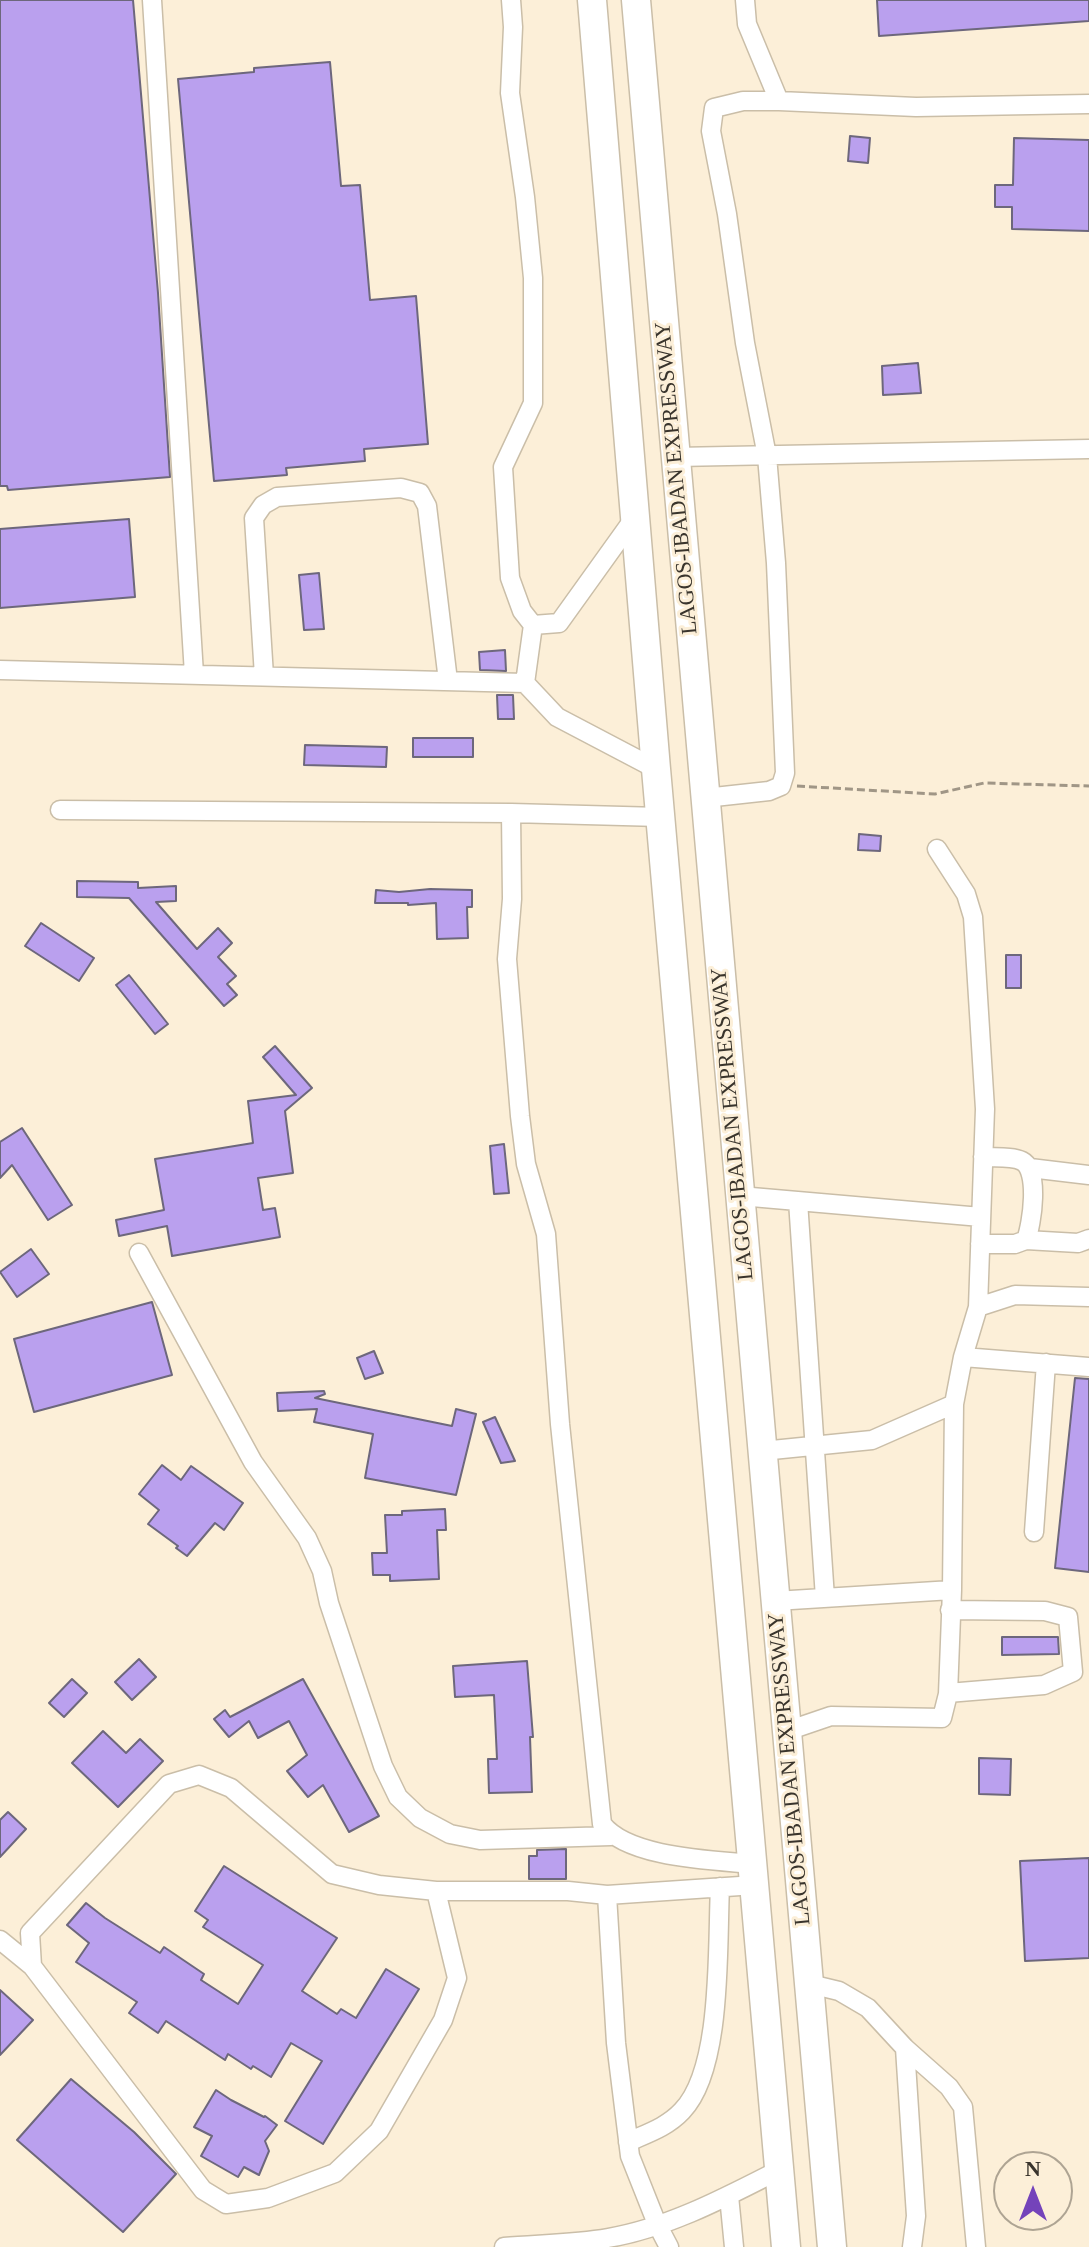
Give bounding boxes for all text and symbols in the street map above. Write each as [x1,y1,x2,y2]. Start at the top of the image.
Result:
street label: LAGOS-IBADAN EXPRESSWAY [650,320,704,636]
street label: LAGOS-IBADAN EXPRESSWAY [706,966,760,1282]
street label: LAGOS-IBADAN EXPRESSWAY [763,1611,817,1927]
north arrow [993,2151,1073,2231]
text: N [1025,2156,1041,2181]

